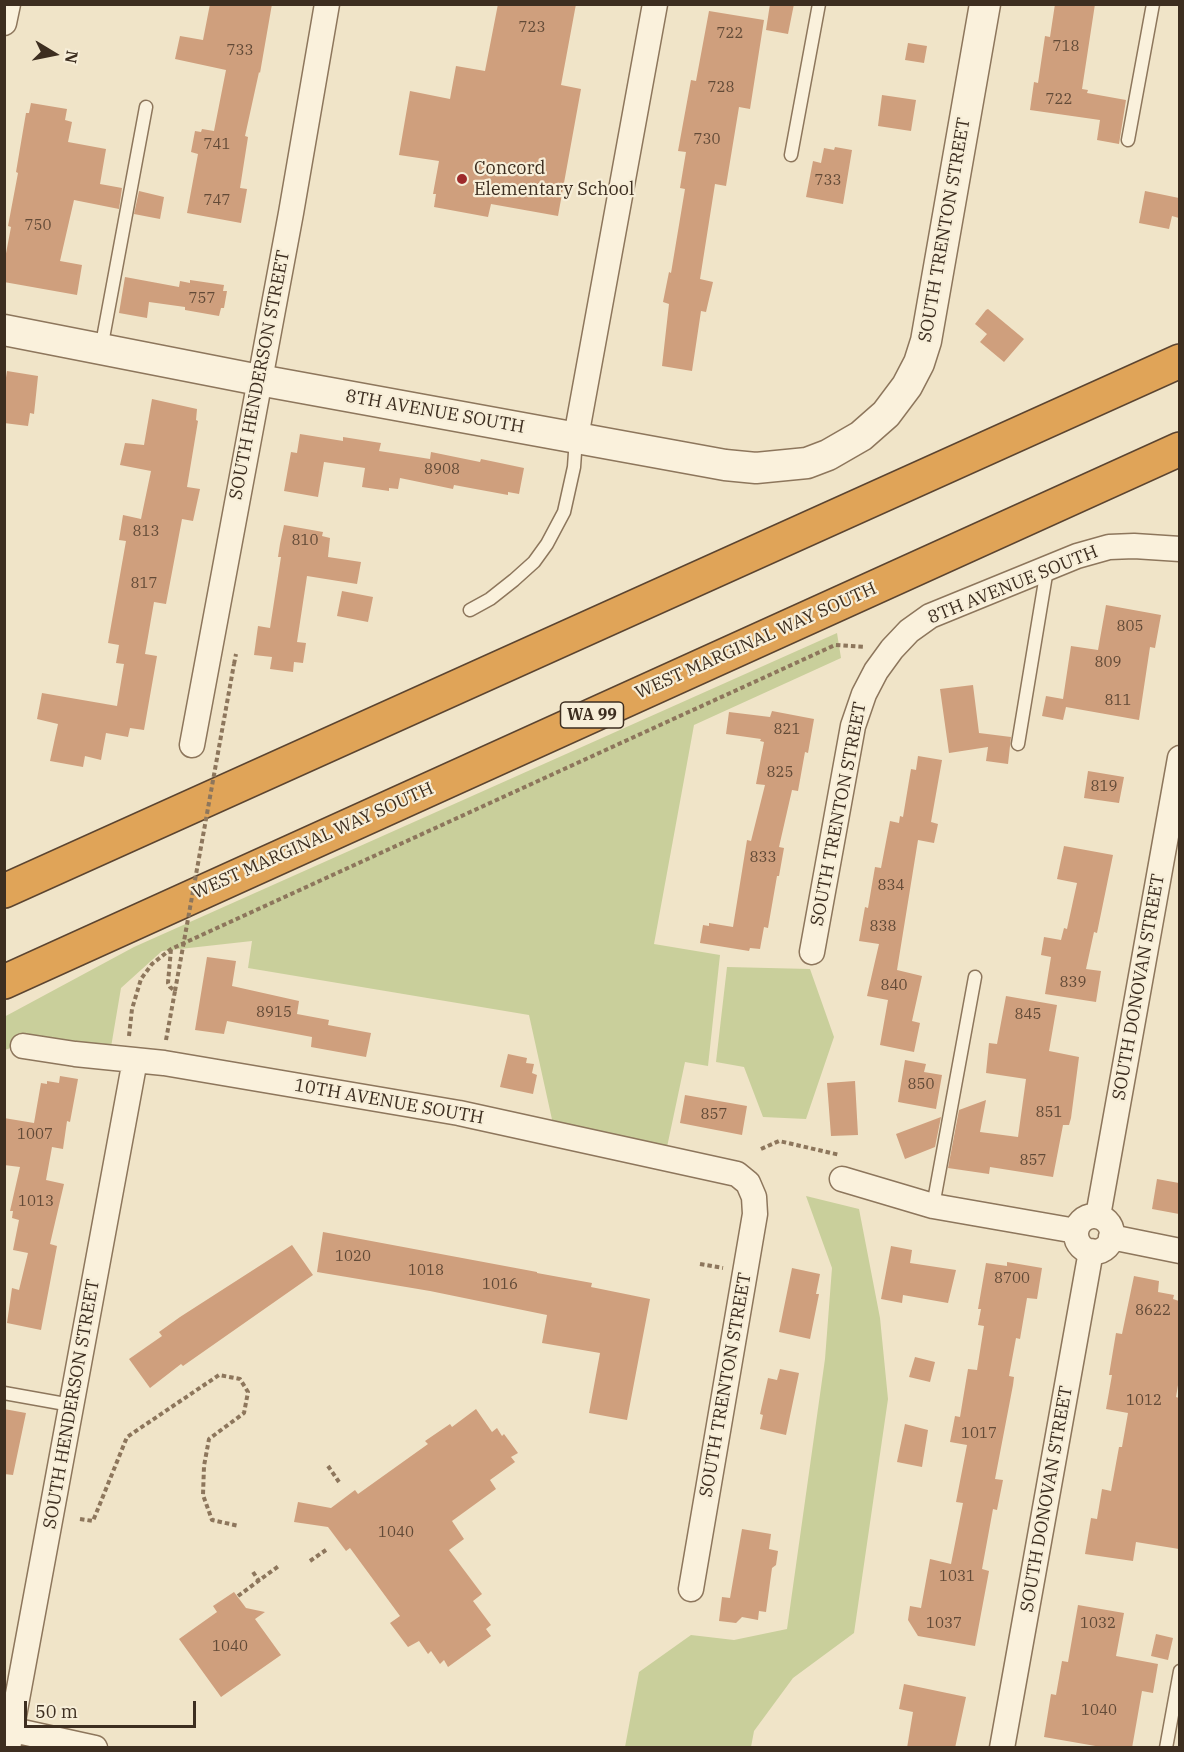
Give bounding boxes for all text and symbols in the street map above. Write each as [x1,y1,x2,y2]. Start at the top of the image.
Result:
house number: 723 [519,19,545,37]
north arrow [24,24,84,84]
house number: 722 [717,25,743,43]
house number: 718 [1053,38,1079,56]
house number: 733 [227,42,253,60]
text: N [61,49,83,65]
house number: 728 [708,79,734,97]
house number: 722 [1046,91,1072,109]
street label: SOUTH TRENTON STREET [915,116,975,344]
house number: 730 [694,131,720,149]
house number: 741 [204,136,230,154]
place label: Concord Elementary School [474,158,634,201]
marker: Concord Elementary School [455,172,469,186]
house number: 733 [815,172,841,190]
house number: 747 [204,192,230,210]
house number: 750 [25,217,51,235]
street label: SOUTH HENDERSON STREET [225,249,295,501]
house number: 757 [189,290,215,308]
street label: 8TH AVENUE SOUTH [344,386,526,438]
house number: 8908 [424,461,460,479]
house number: 813 [133,523,159,541]
house number: 810 [292,532,318,550]
street label: 8TH AVENUE SOUTH [925,541,1101,629]
house number: 817 [131,575,157,593]
street label: WEST MARGINAL WAY SOUTH [632,578,880,704]
house number: 805 [1117,618,1143,636]
house number: 809 [1095,654,1121,672]
house number: 811 [1105,692,1131,710]
street label: SOUTH TRENTON STREET [807,700,871,928]
road number: WA 99 [560,702,624,728]
house number: 821 [774,721,800,739]
house number: 825 [767,764,793,782]
street label: WEST MARGINAL WAY SOUTH [189,778,437,904]
house number: 819 [1091,778,1117,796]
house number: 833 [750,849,776,867]
street label: SOUTH DONOVAN STREET [1108,872,1170,1102]
house number: 834 [878,877,904,895]
house number: 838 [870,918,896,936]
house number: 839 [1060,974,1086,992]
house number: 840 [881,977,907,995]
house number: 8915 [256,1004,292,1022]
house number: 845 [1015,1006,1041,1024]
street label: 10TH AVENUE SOUTH [293,1075,485,1129]
house number: 850 [908,1076,934,1094]
house number: 851 [1036,1104,1062,1122]
house number: 857 [701,1106,727,1124]
house number: 1007 [17,1126,53,1144]
house number: 857 [1020,1152,1046,1170]
house number: 1013 [18,1193,54,1211]
house number: 1020 [335,1248,371,1266]
house number: 1018 [408,1262,444,1280]
house number: 8700 [994,1270,1030,1288]
street label: SOUTH TRENTON STREET [696,1271,756,1499]
house number: 1016 [482,1276,518,1294]
street label: SOUTH HENDERSON STREET [39,1277,105,1531]
house number: 8622 [1135,1302,1171,1320]
street label: SOUTH DONOVAN STREET [1016,1384,1078,1614]
house number: 1012 [1126,1392,1162,1410]
house number: 1017 [961,1425,997,1443]
house number: 1040 [378,1524,414,1542]
house number: 1031 [939,1568,975,1586]
house number: 1037 [926,1615,962,1633]
house number: 1032 [1080,1615,1116,1633]
house number: 1040 [212,1638,248,1656]
scale bar [27,1689,200,1727]
text: 50 m [35,1700,78,1723]
house number: 1040 [1081,1702,1117,1720]

